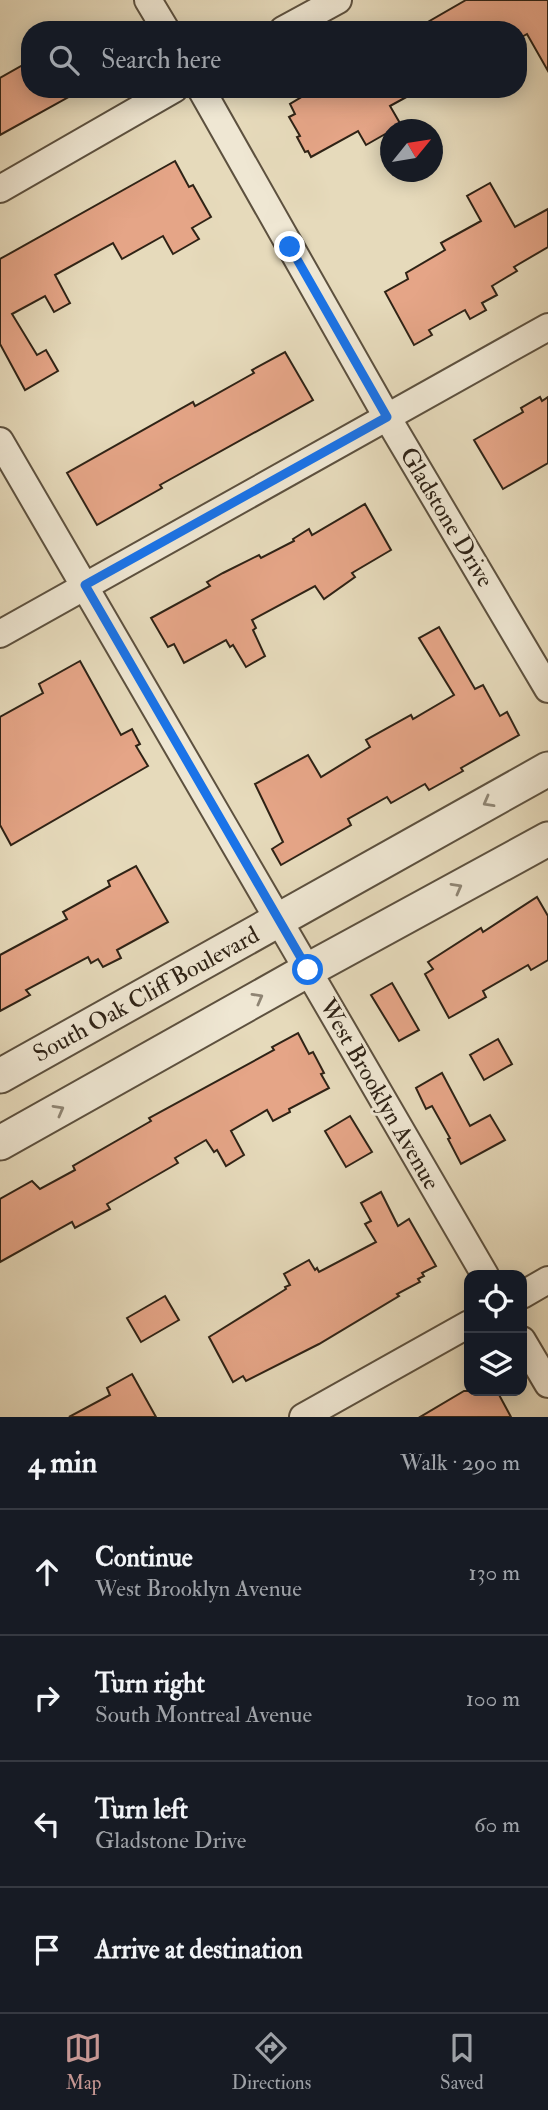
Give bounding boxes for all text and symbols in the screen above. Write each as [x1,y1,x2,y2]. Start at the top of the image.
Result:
search box [21,21,527,98]
icon: search [45,41,83,79]
text: Search here [101,44,221,76]
north arrow [380,119,443,182]
route end [274,231,305,262]
street label: Gladstone Drive [393,442,501,593]
one-way arrow [483,794,496,807]
one-way arrow [450,883,462,897]
street label: South Oak Cliff Boulevard [28,919,265,1070]
route start [292,954,323,985]
street label: West Brooklyn Avenue [312,992,447,1195]
one-way arrow [250,993,263,1006]
one-way arrow [52,1105,65,1118]
map controls [464,1270,527,1396]
button: locate [464,1270,527,1333]
button: layers [464,1333,527,1396]
text: 4 min [28,1444,97,1481]
text: Walk · 290 m [400,1448,520,1477]
text: Continue [95,1542,193,1574]
icon: ahead [28,1553,66,1591]
text: 130 m [468,1558,520,1587]
text: West Brooklyn Avenue [95,1574,302,1603]
text: Turn right [95,1668,205,1700]
icon: right [28,1679,66,1717]
text: 100 m [466,1684,520,1713]
text: South Montreal Avenue [95,1700,312,1729]
text: Turn left [95,1794,188,1826]
icon: left [28,1805,66,1843]
text: 60 m [474,1810,520,1839]
text: Gladstone Drive [95,1826,246,1855]
icon: arrive [28,1931,66,1969]
text: Arrive at destination [95,1934,303,1966]
tab: Map [64,2029,102,2095]
tab: Directions [231,2029,311,2095]
tab: Saved [440,2029,484,2095]

